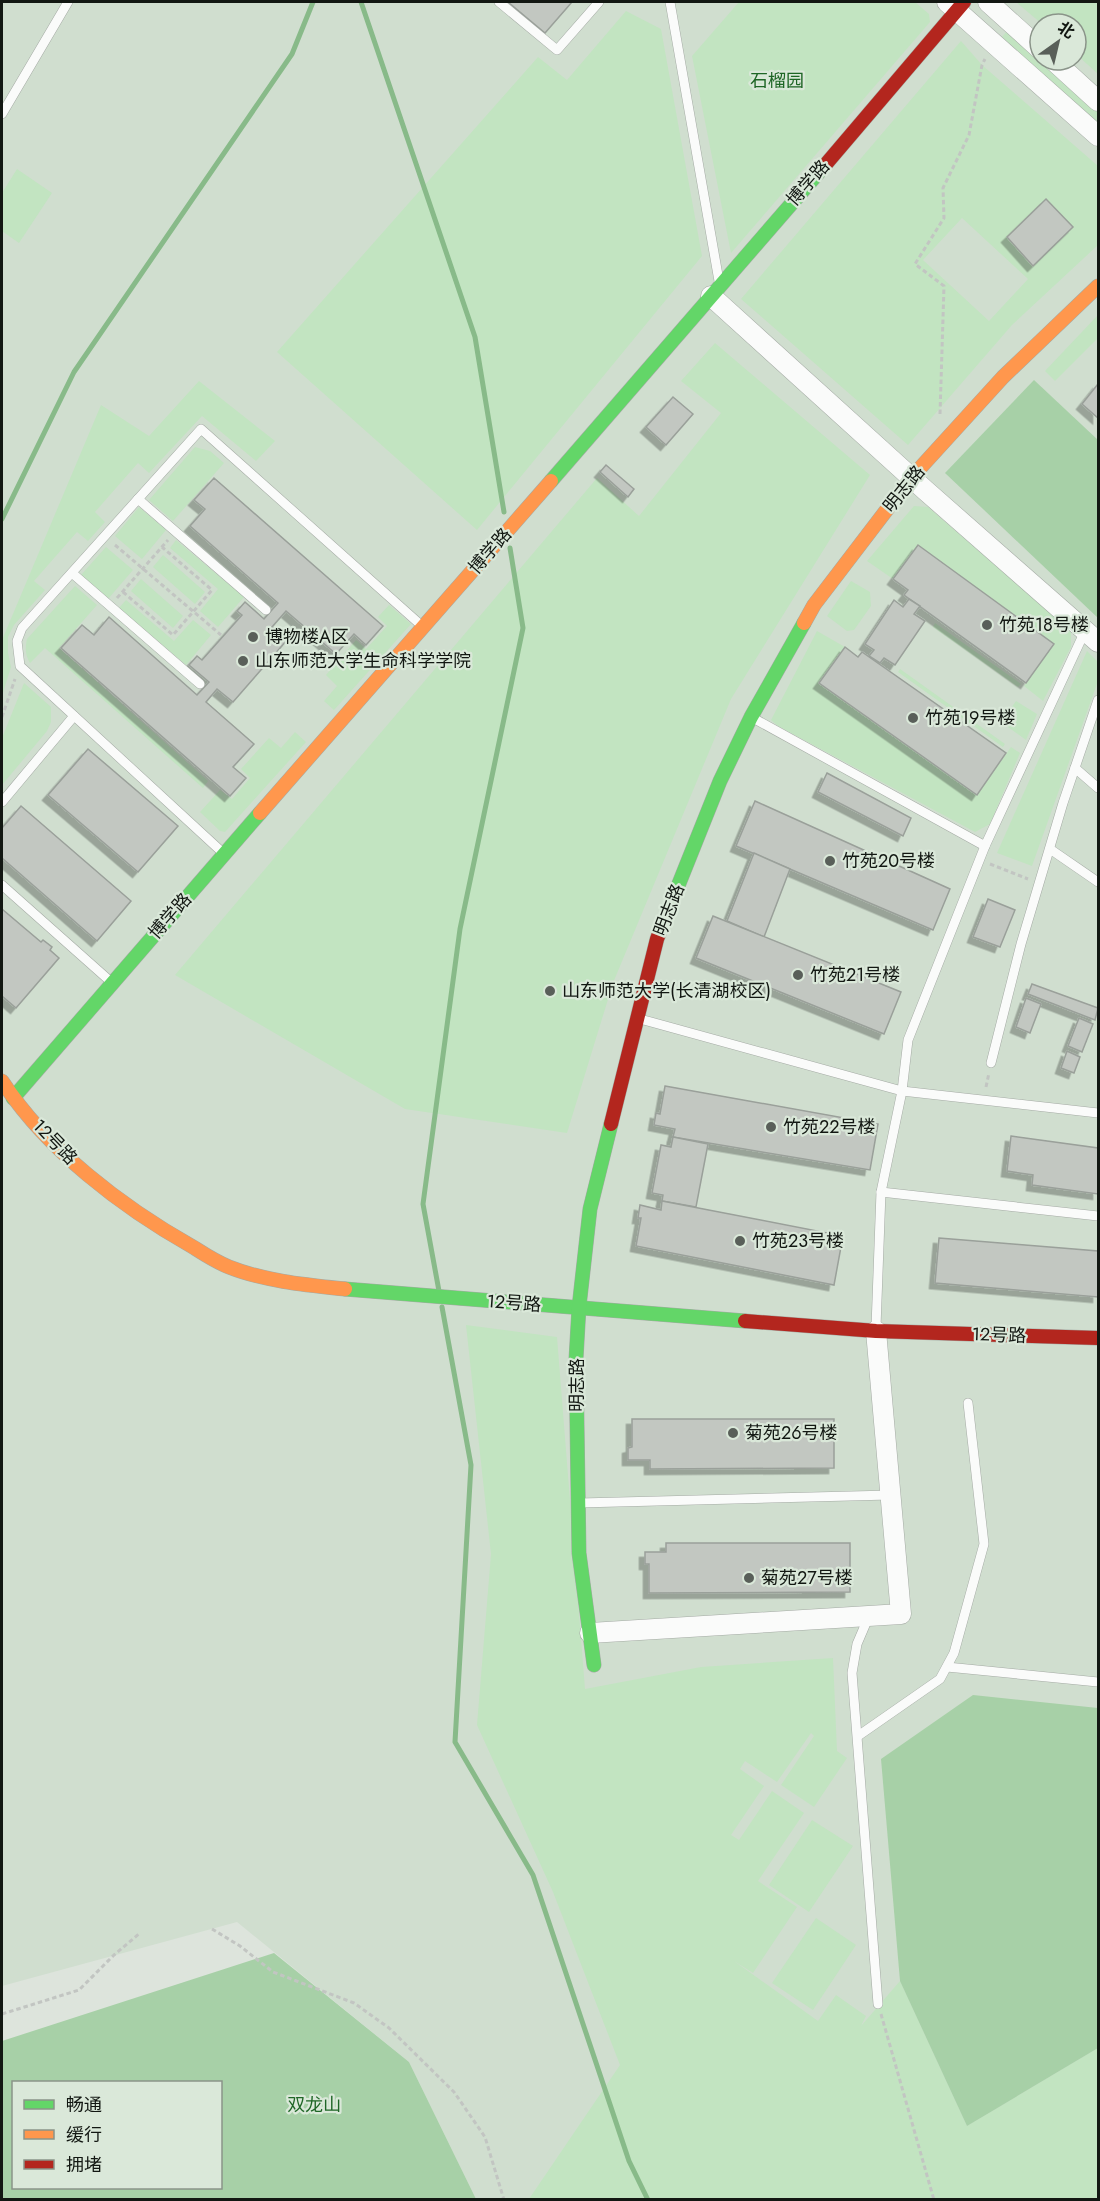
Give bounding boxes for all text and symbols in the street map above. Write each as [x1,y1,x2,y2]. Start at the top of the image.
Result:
north arrow [1028,12,1088,72]
text: 北 [1053,16,1079,44]
park label: 石榴园 [750,68,804,94]
street label: 博学路 [780,154,836,212]
street label: 明志路 [877,460,931,518]
street label: 博学路 [462,522,518,580]
place label: 竹苑18号楼 [999,612,1089,638]
marker: 竹苑18号楼 [980,618,994,632]
place label: 博物楼A区 [265,624,349,650]
marker: 博物楼A区 [246,630,260,644]
place label: 山东师范大学生命科学学院 [255,648,471,674]
marker: 山东师范大学生命科学学院 [236,654,250,668]
place label: 竹苑19号楼 [925,705,1015,731]
marker: 竹苑19号楼 [906,711,920,725]
place label: 竹苑20号楼 [842,848,935,874]
marker: 竹苑20号楼 [823,854,837,868]
street label: 明志路 [647,880,691,940]
street label: 博学路 [142,887,198,945]
place label: 竹苑21号楼 [810,962,900,988]
marker: 竹苑21号楼 [791,968,805,982]
place label: 山东师范大学(长清湖校区) [562,978,771,1004]
marker: 山东师范大学(长清湖校区) [543,984,557,998]
street label: 12号路 [27,1113,83,1171]
place label: 竹苑22号楼 [783,1114,875,1140]
marker: 竹苑22号楼 [764,1120,778,1134]
place label: 竹苑23号楼 [752,1228,844,1254]
marker: 竹苑23号楼 [733,1234,747,1248]
street label: 12号路 [486,1288,542,1318]
street label: 12号路 [971,1321,1027,1349]
street label: 明志路 [564,1358,590,1412]
place label: 菊苑26号楼 [745,1420,838,1446]
marker: 菊苑26号楼 [726,1426,740,1440]
place label: 菊苑27号楼 [761,1565,853,1591]
marker: 菊苑27号楼 [742,1571,756,1585]
legend [12,2081,222,2189]
text: 畅通 [66,2092,102,2118]
park label: 双龙山 [287,2092,341,2118]
text: 缓行 [66,2122,102,2148]
text: 拥堵 [66,2152,102,2178]

